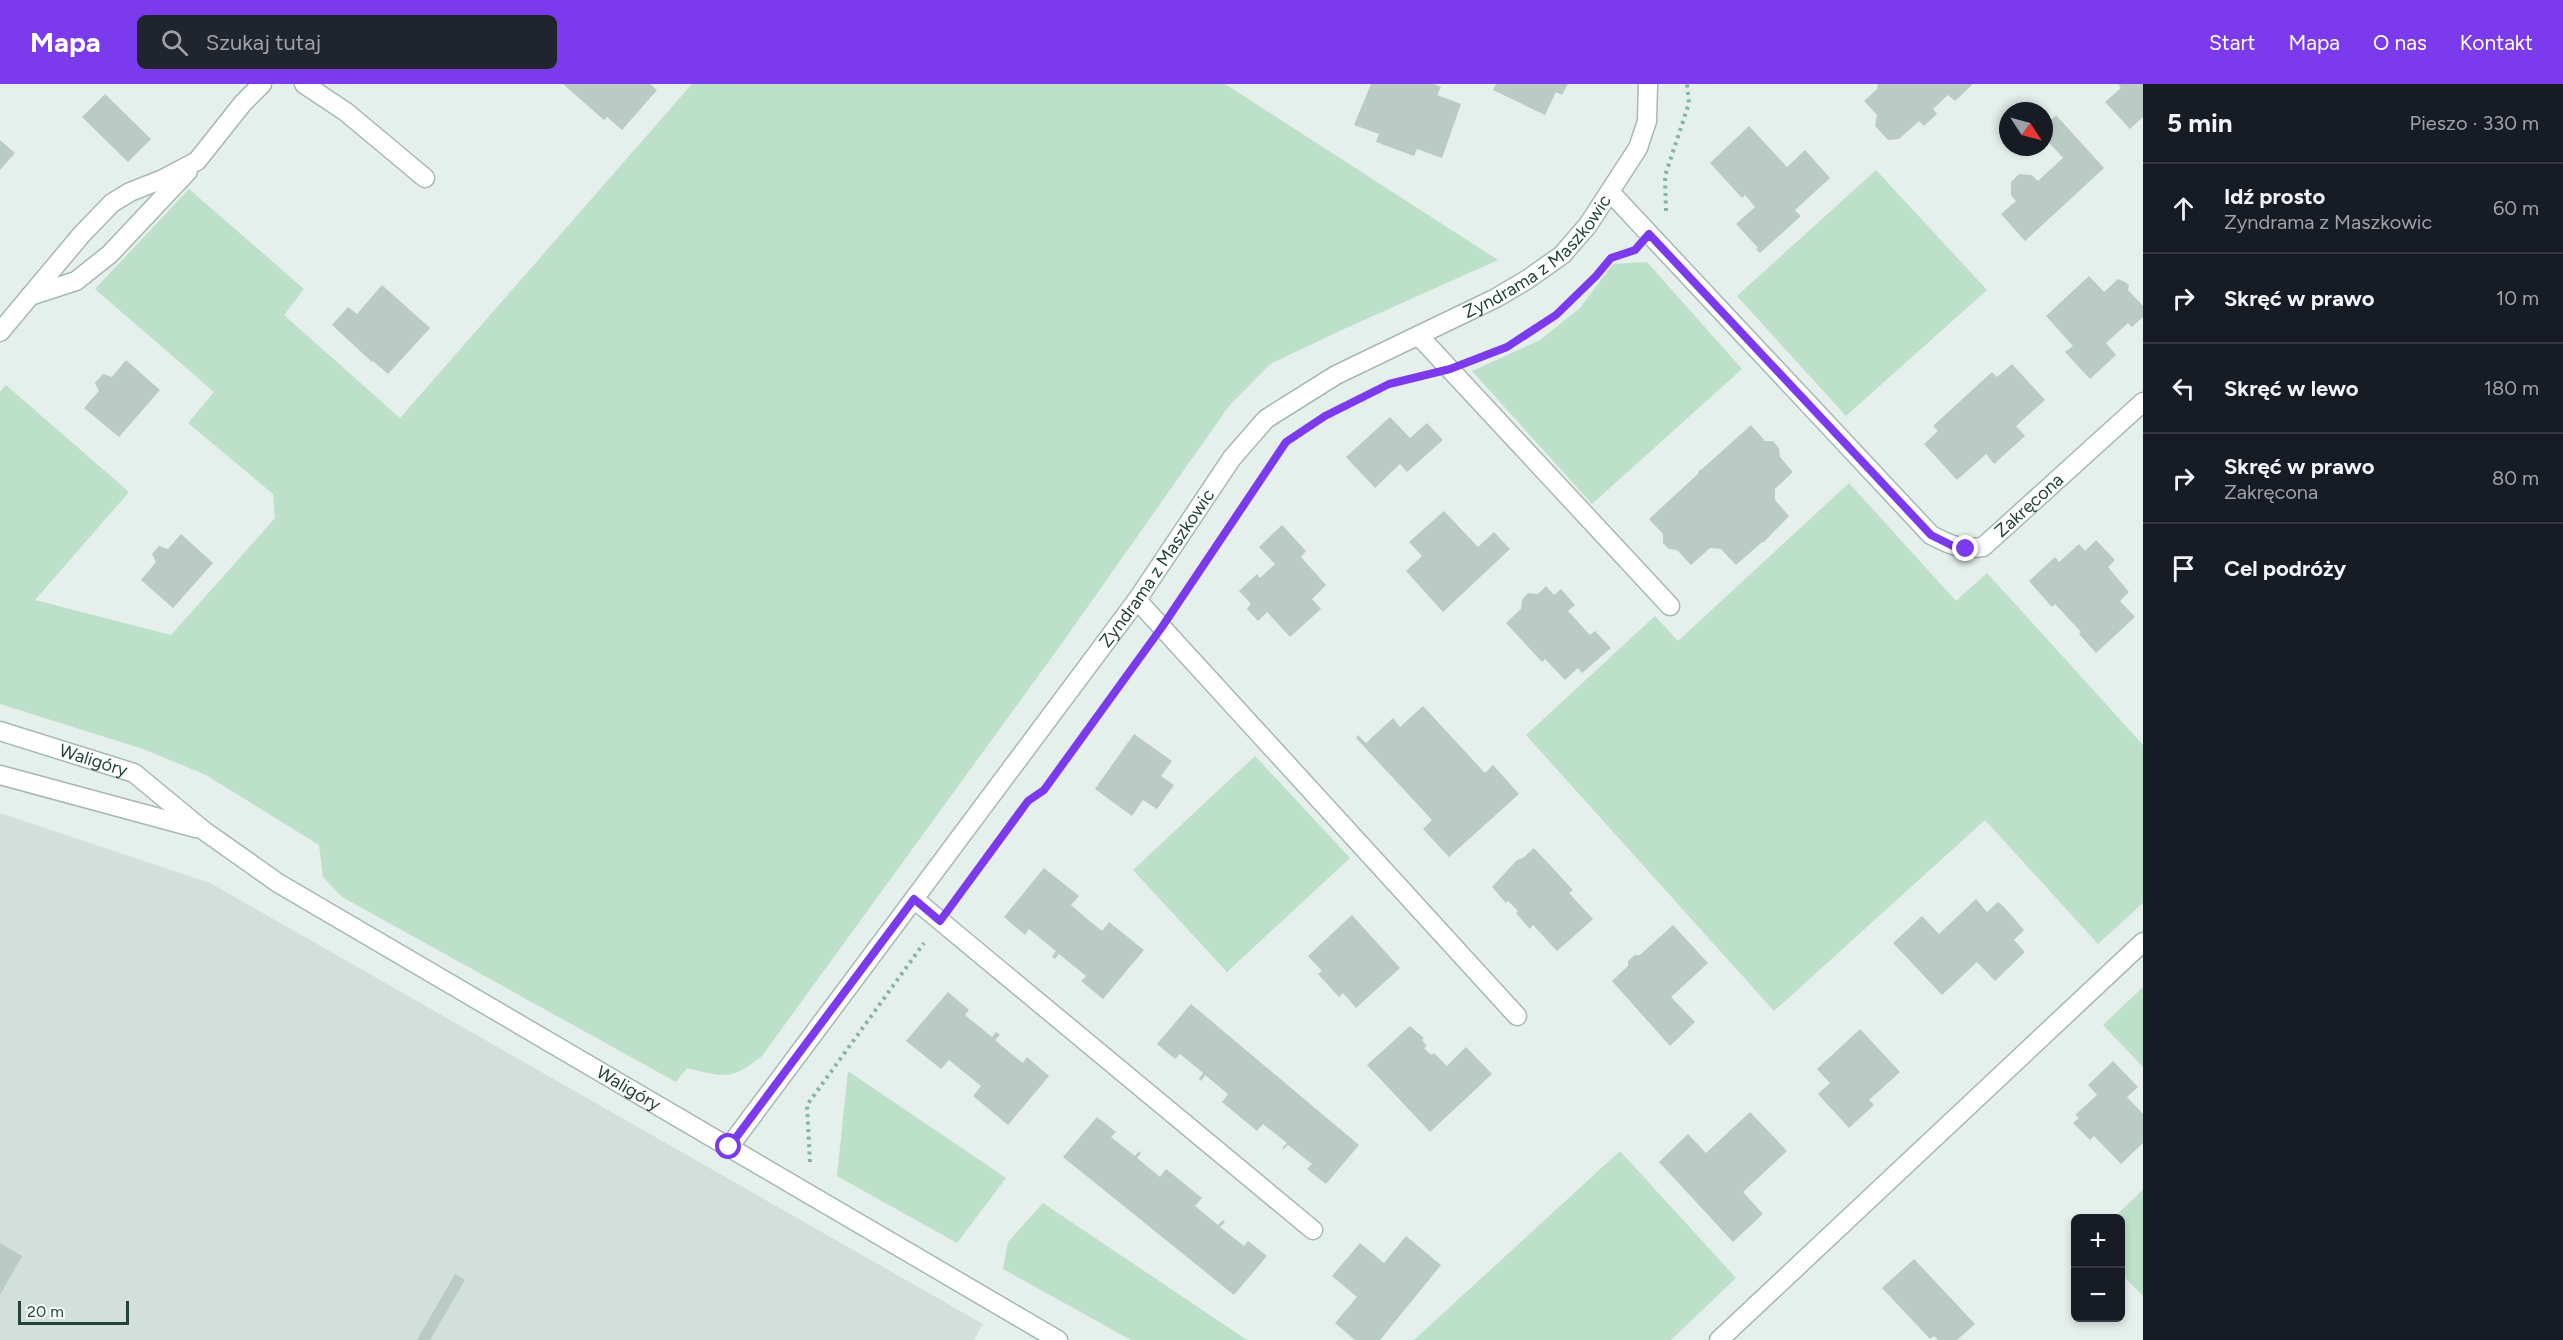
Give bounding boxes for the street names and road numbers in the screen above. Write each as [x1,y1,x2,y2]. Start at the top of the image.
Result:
street label: Zyndrama z Maszkowic [1460,190,1616,323]
street label: Zakręcona [1990,469,2068,542]
street label: Zyndrama z Maszkowic [1095,484,1219,652]
street label: Waligóry [57,739,131,782]
street label: Waligóry [593,1061,665,1116]

